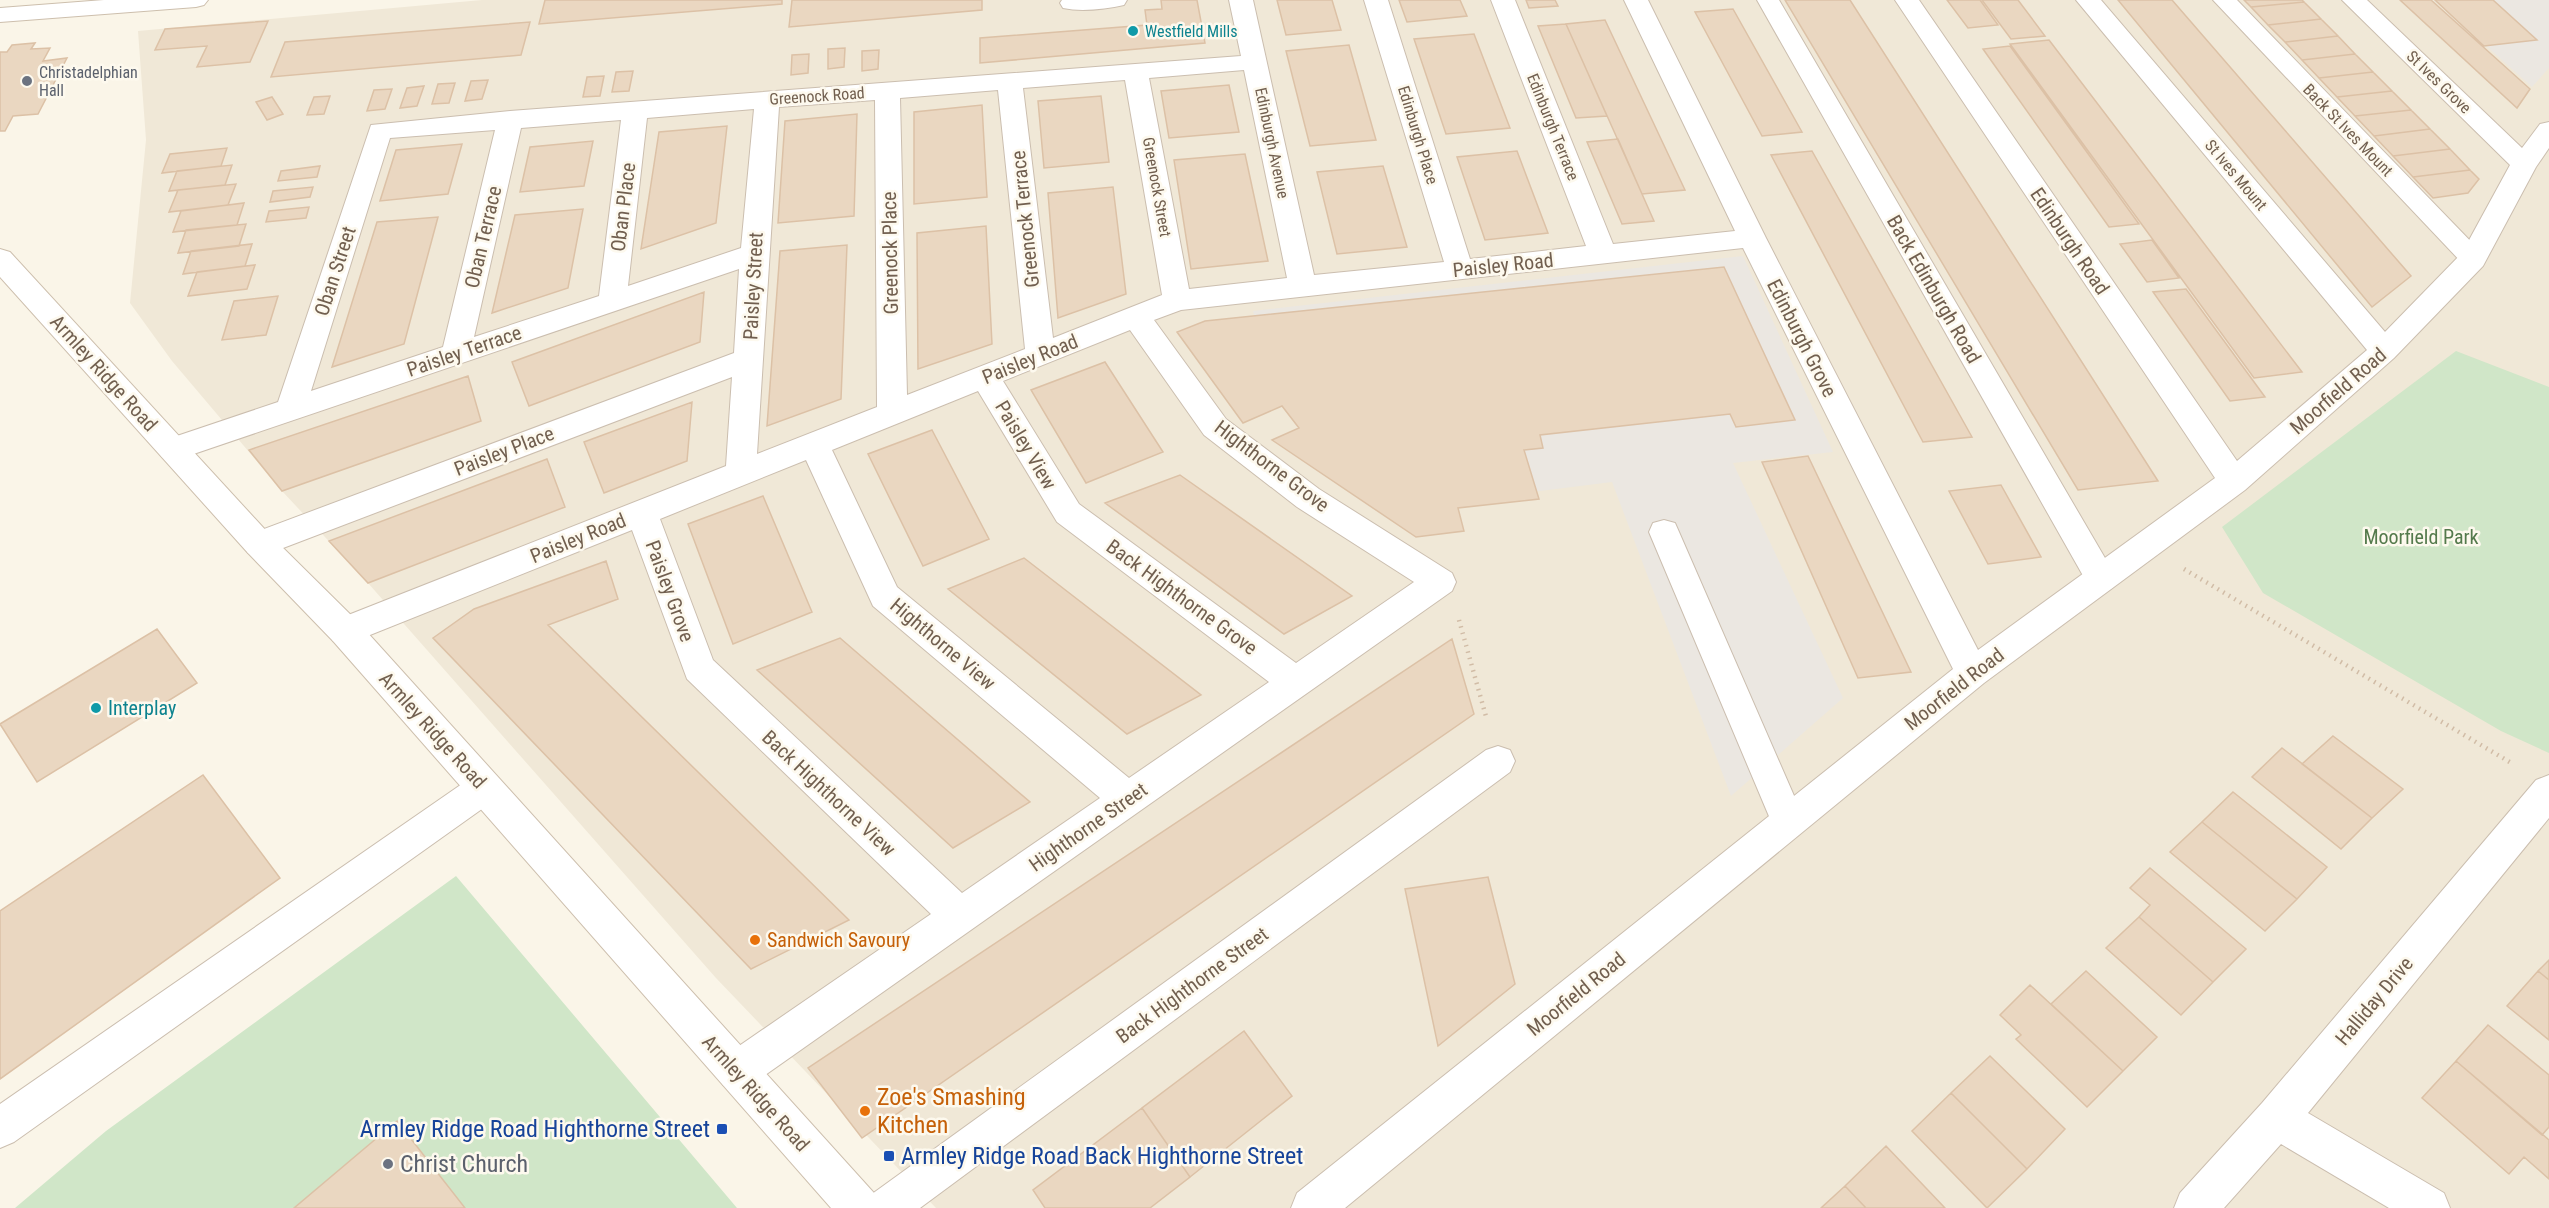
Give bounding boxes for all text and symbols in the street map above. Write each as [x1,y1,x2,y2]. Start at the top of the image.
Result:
place label: Westfield Mills [1145,22,1238,41]
marker: Westfield Mills [1126,24,1140,38]
street label: St Ives Grove [2403,47,2475,117]
place label: Christadelphian Hall [39,63,138,100]
street label: Edinburgh Terrace [1523,71,1583,183]
marker: Christadelphian Hall [20,74,34,88]
street label: Back St Ives Mount [2299,80,2397,180]
street label: Greenock Road [769,83,865,109]
street label: Edinburgh Place [1394,83,1442,187]
street label: Edinburgh Avenue [1251,86,1293,200]
street label: Greenock Street [1139,136,1175,239]
street label: St Ives Mount [2201,136,2271,214]
street label: Greenock Terrace [1006,149,1044,289]
street label: Oban Place [606,161,640,253]
street label: Edinburgh Road [2025,183,2115,299]
street label: Oban Terrace [460,184,506,290]
street label: Greenock Place [877,191,903,315]
street label: Back Edinburgh Road [1882,211,1986,367]
street label: Oban Street [309,223,361,319]
street label: Paisley Street [738,231,768,340]
street label: Paisley Road [1451,248,1555,282]
street label: Edinburgh Grove [1762,275,1842,401]
street label: Armley Ridge Road [45,310,163,436]
street label: Paisley Terrace [404,320,524,382]
street label: Paisley Road [979,329,1081,389]
street label: Moorfield Road [2285,343,2391,439]
street label: Paisley View [990,396,1062,494]
street label: Highthorne Grove [1210,415,1334,517]
street label: Paisley Place [451,421,557,481]
street label: Paisley Road [527,508,629,568]
park label: Moorfield Park [2363,525,2479,549]
street label: Back Highthorne Grove [1102,534,1262,660]
street label: Paisley Grove [641,537,699,645]
street label: Highthorne View [885,593,1001,695]
street label: Moorfield Road [1899,643,2009,735]
street label: Armley Ridge Road [374,667,492,793]
place label: Interplay [108,696,176,720]
marker: Interplay [89,701,103,715]
street label: Back Highthorne View [757,725,901,861]
street label: Highthorne Street [1024,777,1152,877]
street label: Back Highthorne Street [1111,922,1273,1048]
place label: Sandwich Savoury [767,928,910,952]
marker: Sandwich Savoury [748,933,762,947]
street label: Moorfield Road [1522,947,1630,1041]
street label: Halliday Drive [2330,952,2418,1050]
street label: Armley Ridge Road [697,1030,815,1156]
place label: Zoe's Smashing Kitchen [877,1083,1026,1139]
marker: Zoe's Smashing Kitchen [858,1104,872,1118]
place label: Armley Ridge Road Highthorne Street [360,1115,710,1143]
marker: Armley Ridge Road Highthorne Street [715,1122,729,1136]
place label: Armley Ridge Road Back Highthorne Street [901,1142,1303,1170]
marker: Armley Ridge Road Back Highthorne Street [882,1149,896,1163]
place label: Christ Church [400,1150,528,1178]
marker: Christ Church [381,1157,395,1171]

